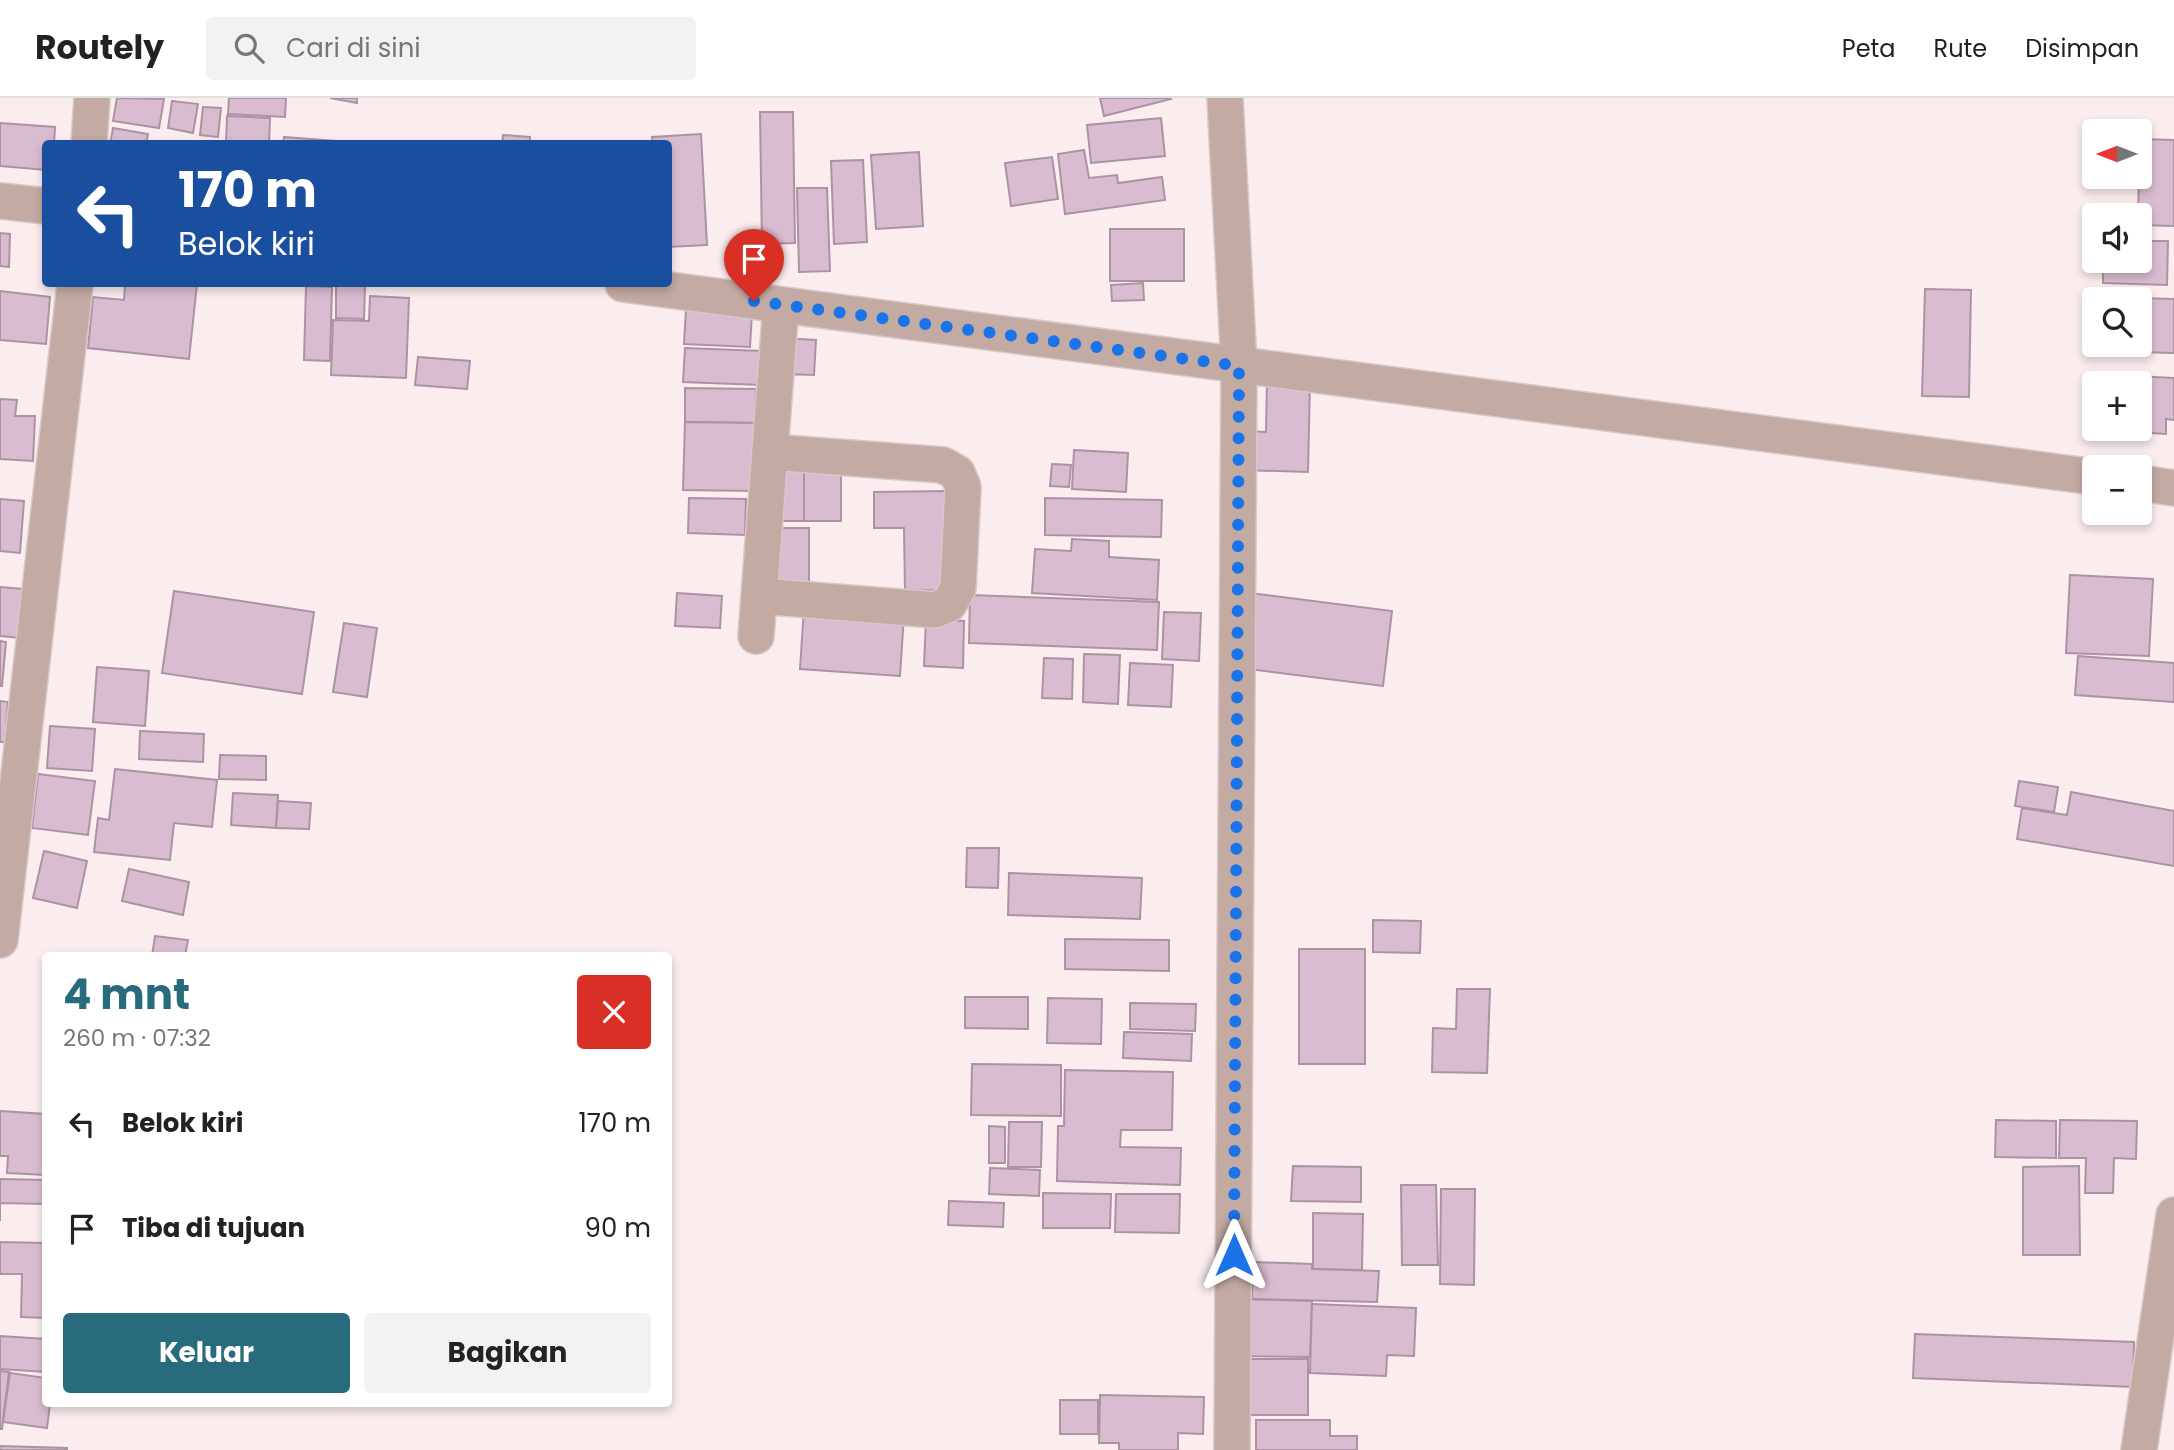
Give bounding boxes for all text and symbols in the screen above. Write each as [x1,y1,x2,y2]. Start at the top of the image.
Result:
search box [206,17,696,80]
text: Routely [35,24,164,71]
icon: search [230,29,268,67]
text: Cari di sini [286,30,421,66]
text: Peta [1842,32,1896,65]
text: Rute [1934,32,1987,65]
text: Disimpan [2025,32,2139,65]
north arrow [2082,119,2152,189]
map controls [2082,119,2152,525]
text: 170 m [178,156,317,224]
icon: left [63,168,154,259]
button: sound [2082,203,2152,273]
text: Belok kiri [178,221,315,266]
pin [724,229,784,301]
icon: arrive [735,240,773,278]
button: search [2082,287,2152,357]
button: + [2082,371,2152,441]
button: − [2082,455,2152,525]
text: 4 mnt [63,965,190,1024]
button: close [577,975,651,1049]
text: 260 m · 07:32 [63,1022,211,1054]
icon: left [63,1105,101,1143]
text: Belok kiri [122,1105,244,1141]
text: 170 m [578,1105,651,1141]
icon: arrive [63,1210,101,1248]
text: Tiba di tujuan [122,1210,305,1246]
text: 90 m [585,1210,651,1246]
position arrow [1197,1218,1271,1292]
button: Keluar [63,1313,350,1393]
button: Bagikan [364,1313,651,1393]

